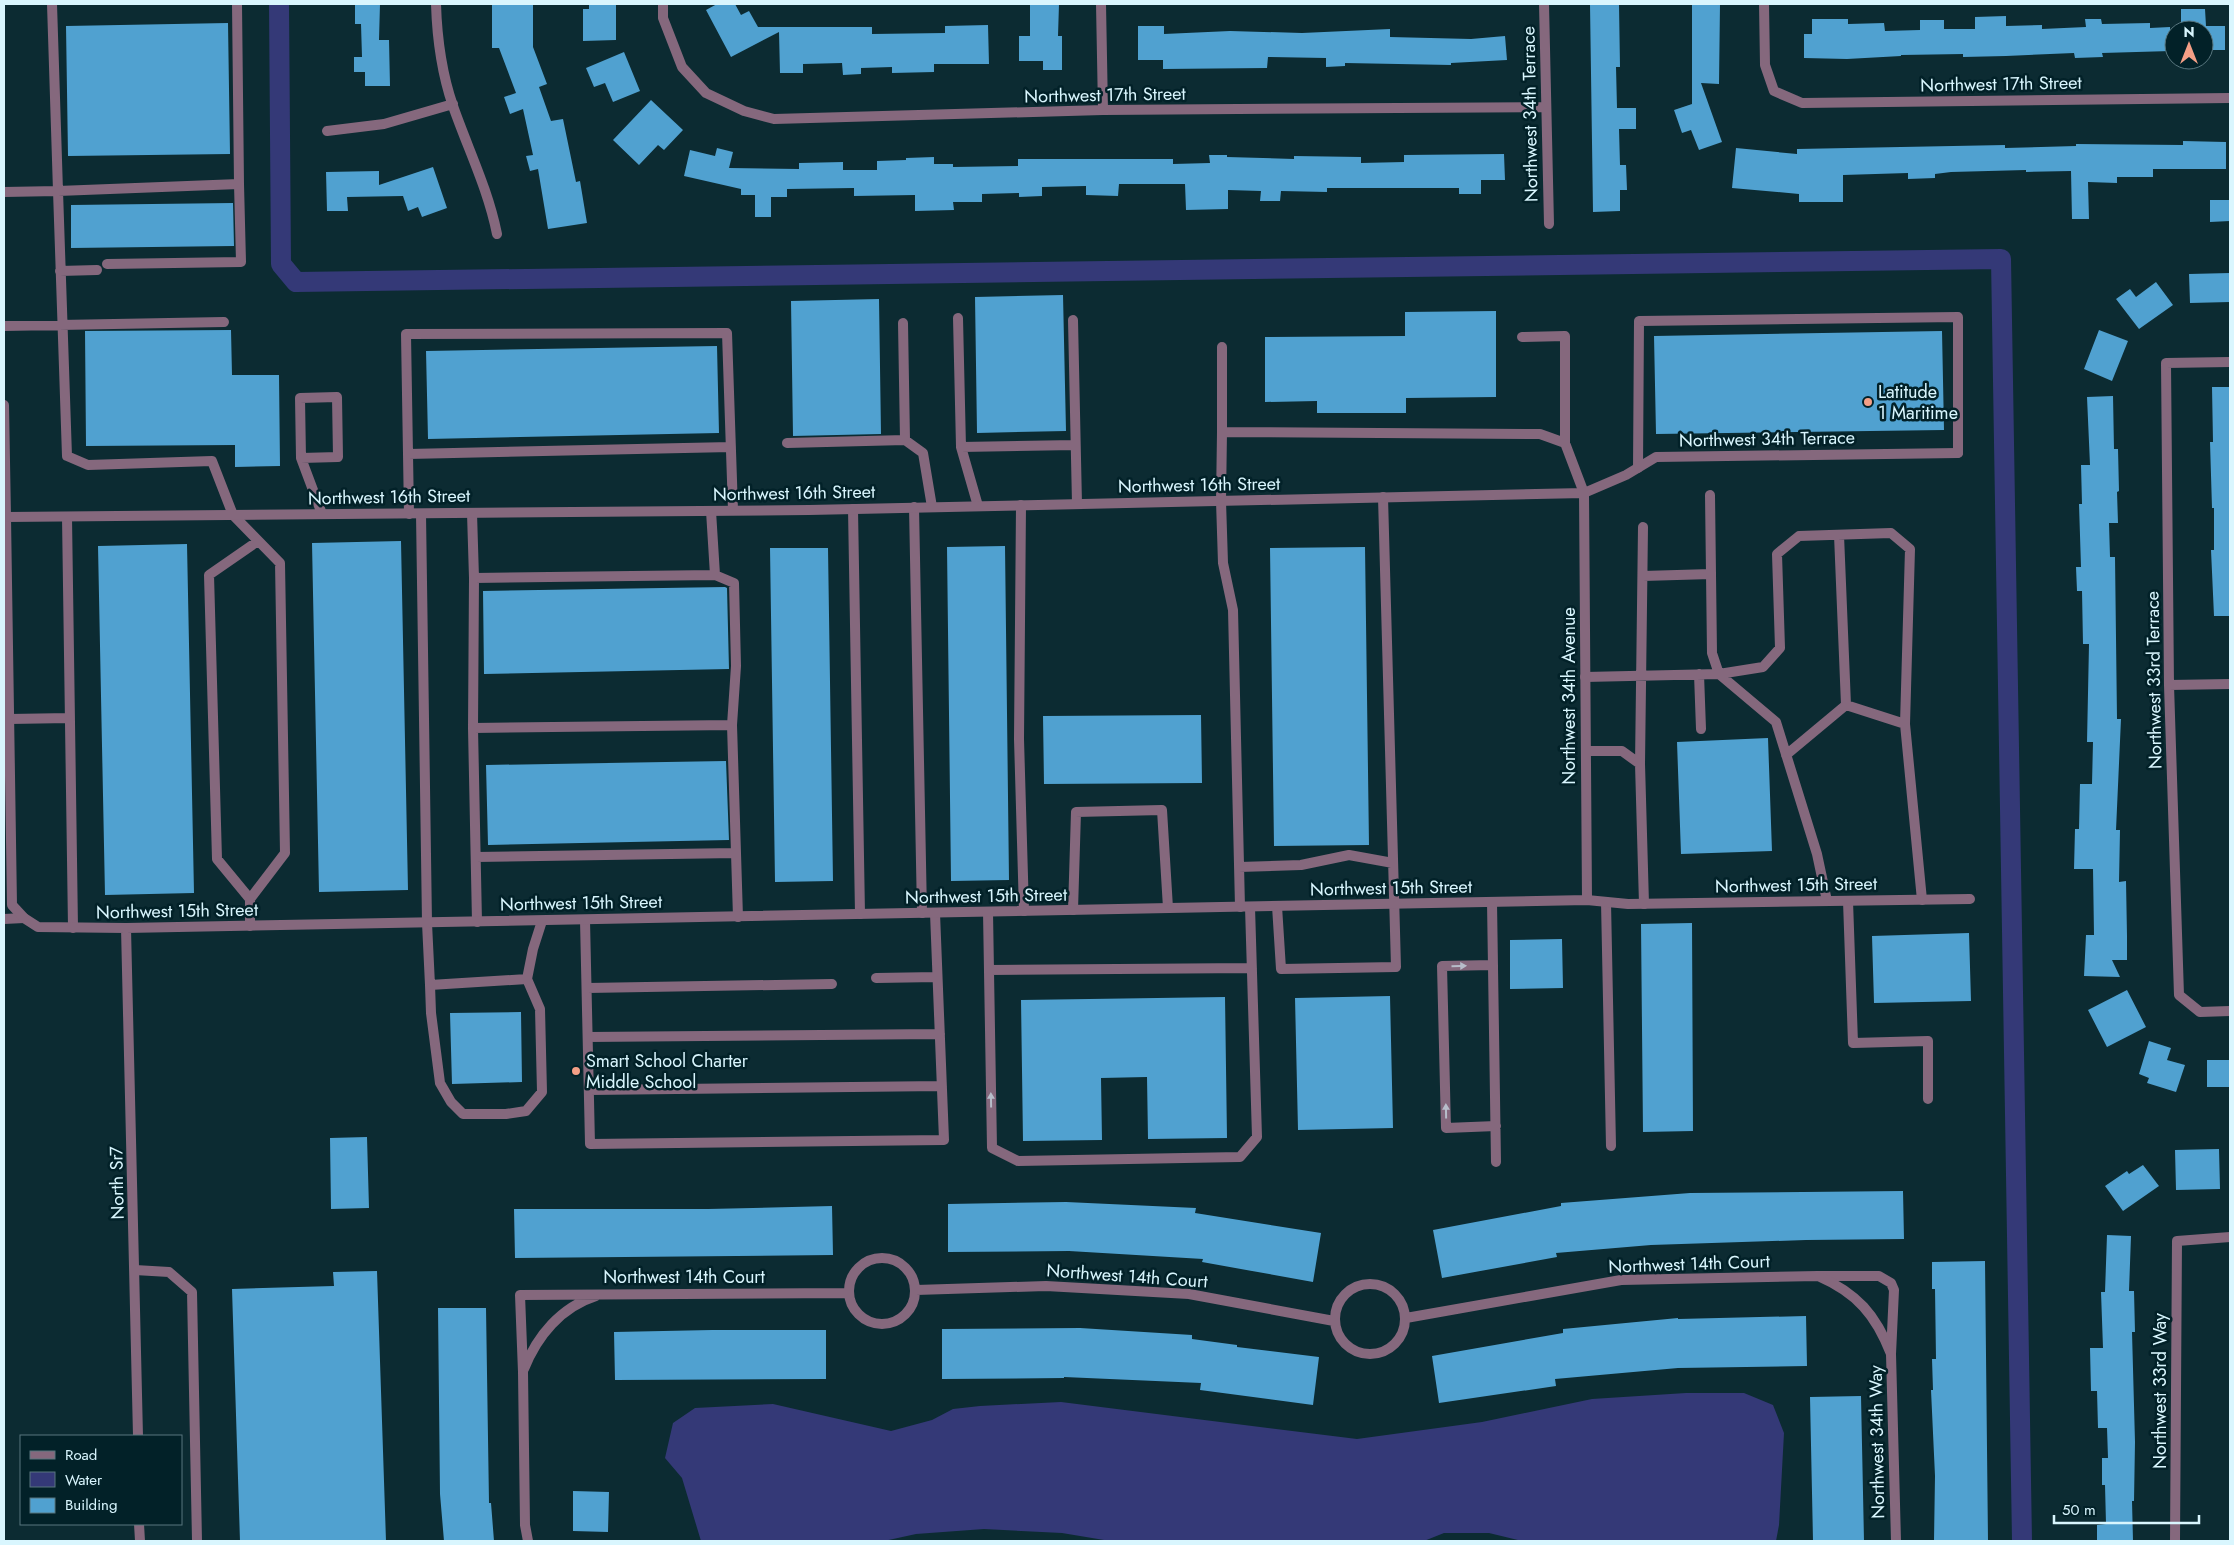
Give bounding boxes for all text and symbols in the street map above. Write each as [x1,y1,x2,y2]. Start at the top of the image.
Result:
north arrow [2164,20,2214,70]
text: N [2183,22,2195,42]
street label: Northwest 34th Terrace [1515,26,1545,202]
street label: Northwest 17th Street [1920,70,2083,98]
street label: Northwest 17th Street [1024,81,1187,109]
place label: Latitude 1 Maritime [1878,379,1958,426]
marker: Latitude 1 Maritime [1862,396,1874,408]
street label: Northwest 34th Terrace [1679,424,1855,454]
street label: Northwest 16th Street [1118,471,1281,499]
street label: Northwest 16th Street [713,479,876,507]
street label: Northwest 16th Street [308,483,471,511]
street label: Northwest 33rd Terrace [2139,591,2169,769]
street label: Northwest 34th Avenue [1556,607,1582,785]
street label: Northwest 15th Street [1715,871,1878,899]
street label: Northwest 15th Street [1310,874,1473,902]
street label: Northwest 15th Street [905,882,1068,910]
street label: Northwest 15th Street [500,889,663,917]
street label: Northwest 15th Street [96,897,259,925]
one-way arrow [1452,962,1468,970]
place label: Smart School Charter Middle School [586,1048,749,1095]
marker: Smart School Charter Middle School [570,1065,582,1077]
one-way arrow [987,1091,995,1107]
one-way arrow [1441,1103,1449,1119]
street label: North Sr7 [103,1146,131,1220]
street label: Northwest 14th Court [1608,1248,1771,1280]
street label: Northwest 14th Court [1045,1257,1209,1295]
street label: Northwest 14th Court [603,1264,766,1290]
street label: Northwest 33rd Way [2147,1313,2173,1469]
street label: Northwest 34th Way [1863,1365,1891,1519]
legend [20,1435,182,1525]
text: Road [65,1444,97,1466]
text: Water [65,1469,103,1491]
scale bar [2054,1492,2199,1524]
text: Building [65,1494,117,1516]
text: 50 m [2062,1499,2096,1521]

